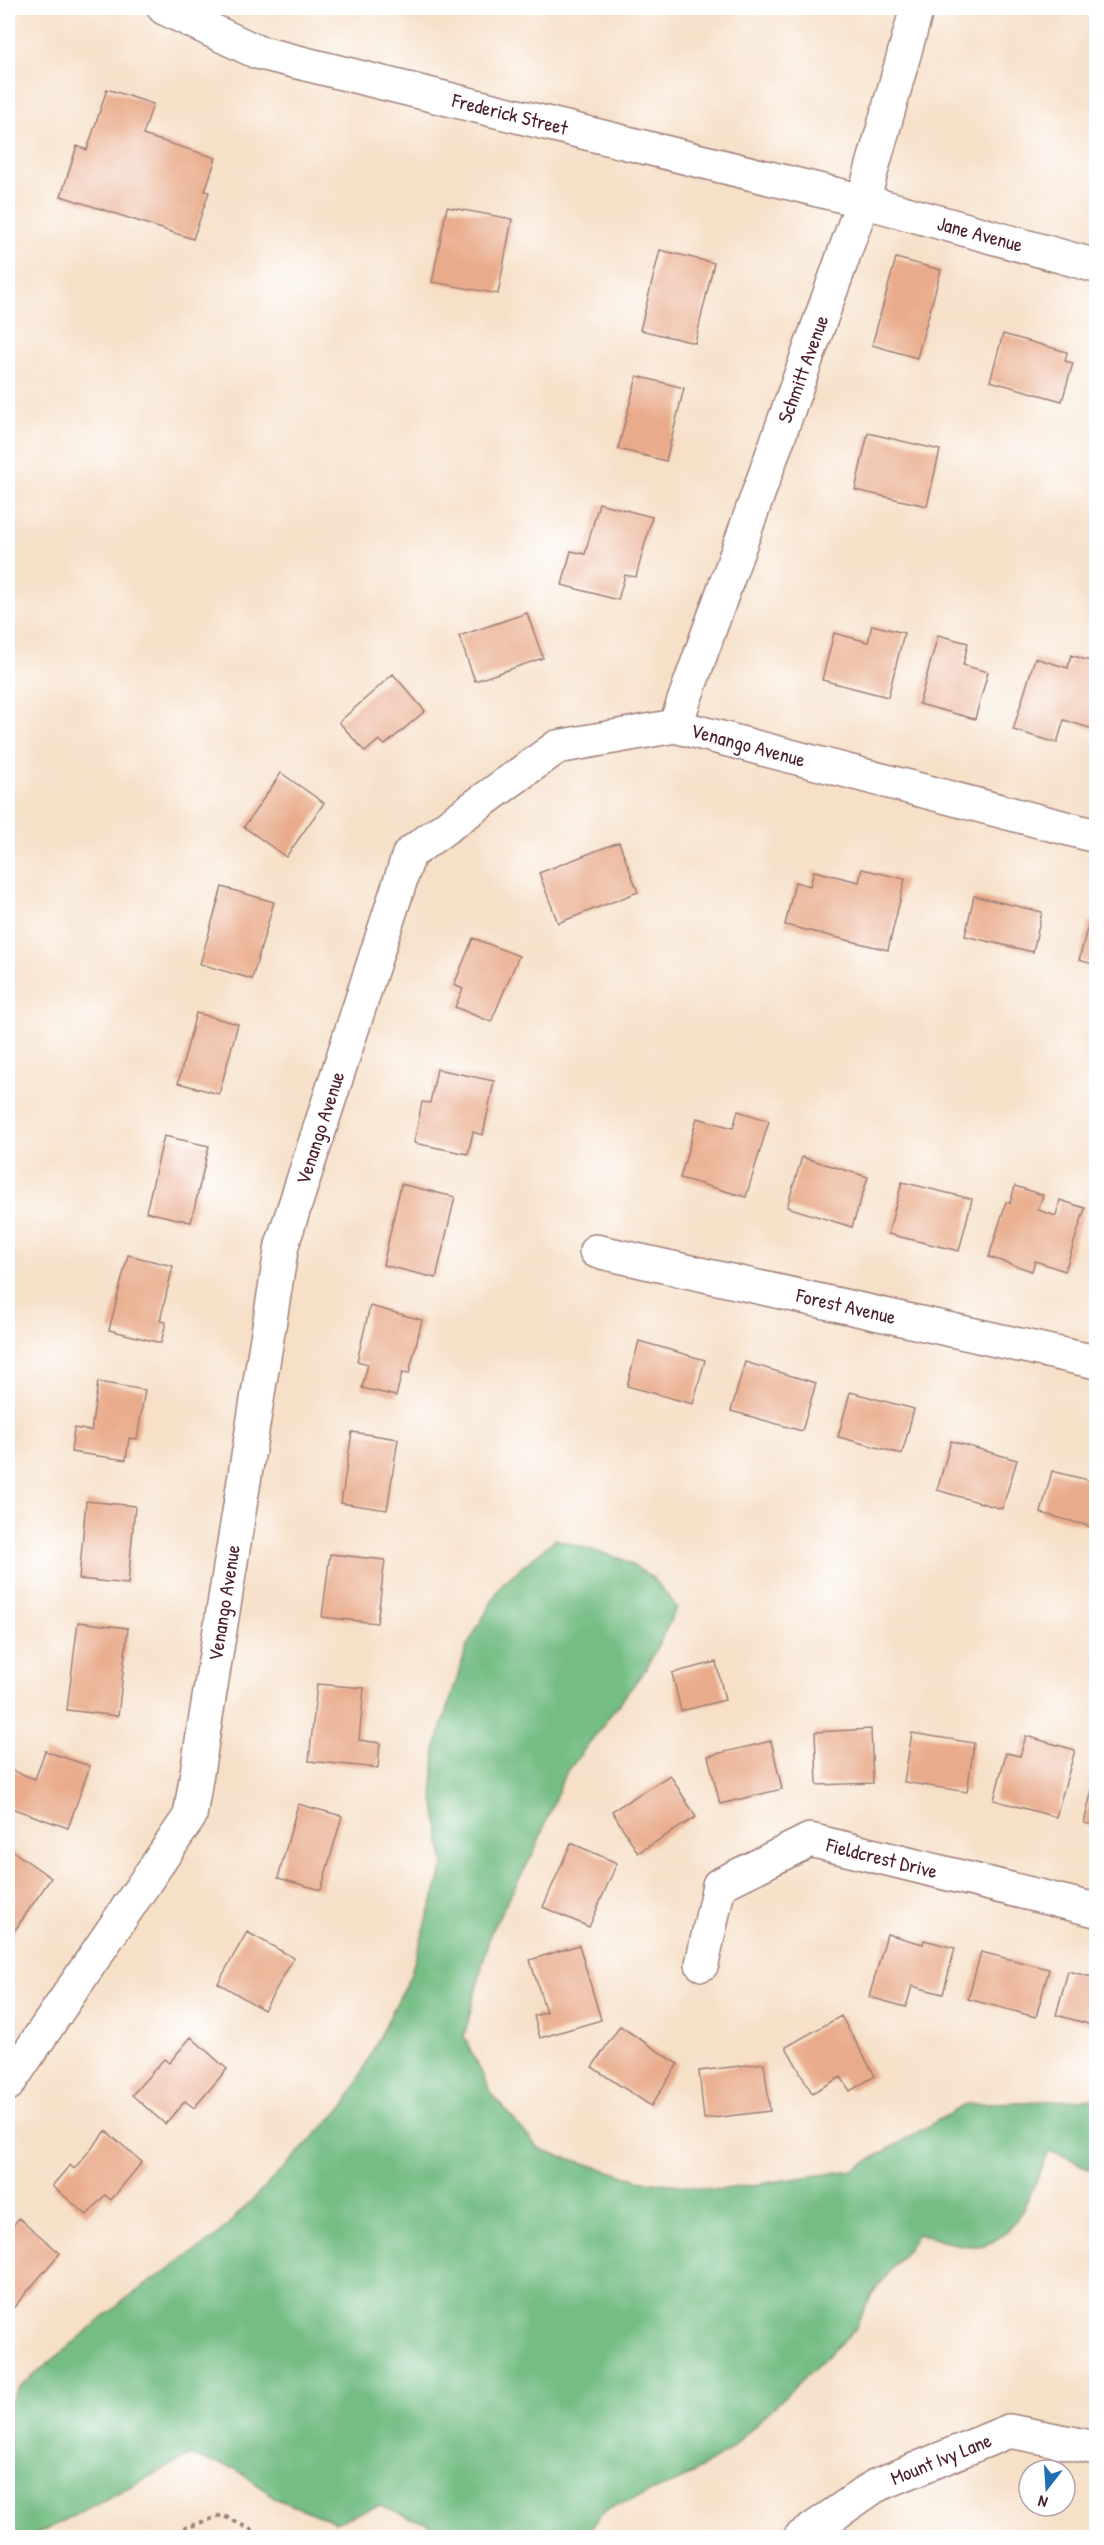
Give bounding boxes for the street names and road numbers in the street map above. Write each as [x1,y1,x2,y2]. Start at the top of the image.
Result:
street label: Frederick Street [448,86,572,141]
street label: Jane Avenue [934,209,1026,258]
street label: Schmitt Avenue [771,311,834,426]
street label: Venango Avenue [688,716,808,773]
street label: Venango Avenue [289,1068,351,1188]
street label: Forest Avenue [793,1281,898,1330]
street label: Venango Avenue [201,1543,246,1663]
street label: Fieldcrest Drive [823,1830,940,1884]
street label: Mount Ivy Lane [886,2426,995,2491]

